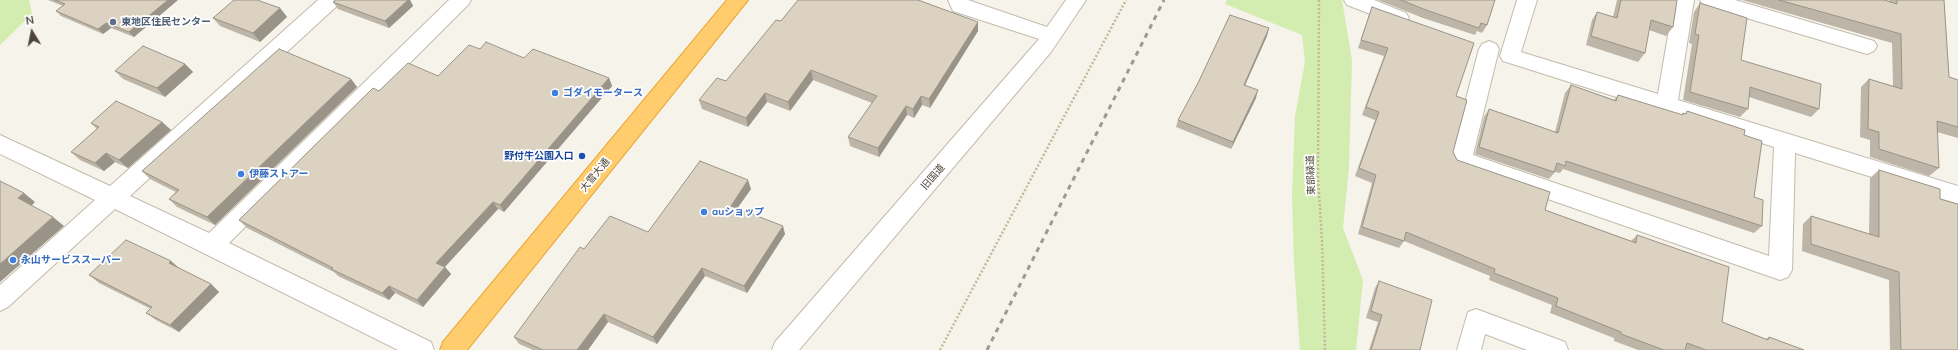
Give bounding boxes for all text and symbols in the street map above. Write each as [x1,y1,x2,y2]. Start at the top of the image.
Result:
north arrow [12,12,52,52]
text: N [25,13,35,28]
place label: 東地区住民センター [121,16,211,28]
marker: 東地区住民センター [108,17,118,27]
place label: ゴダイモータース [563,87,643,99]
marker: ゴダイモータース [550,88,560,98]
place label: 野付牛公園入口 [504,150,574,162]
marker: 野付牛公園入口 [577,151,587,161]
street label: 東部緑道 [1304,155,1318,195]
street label: 大雪大通 [578,156,612,194]
street label: 旧国道 [919,162,947,192]
place label: 伊藤ストアー [249,168,308,180]
marker: 伊藤ストアー [236,169,246,179]
place label: auショップ [712,206,764,218]
marker: auショップ [699,207,709,217]
place label: 永山サービススーパー [21,254,121,266]
marker: 永山サービススーパー [8,255,18,265]

